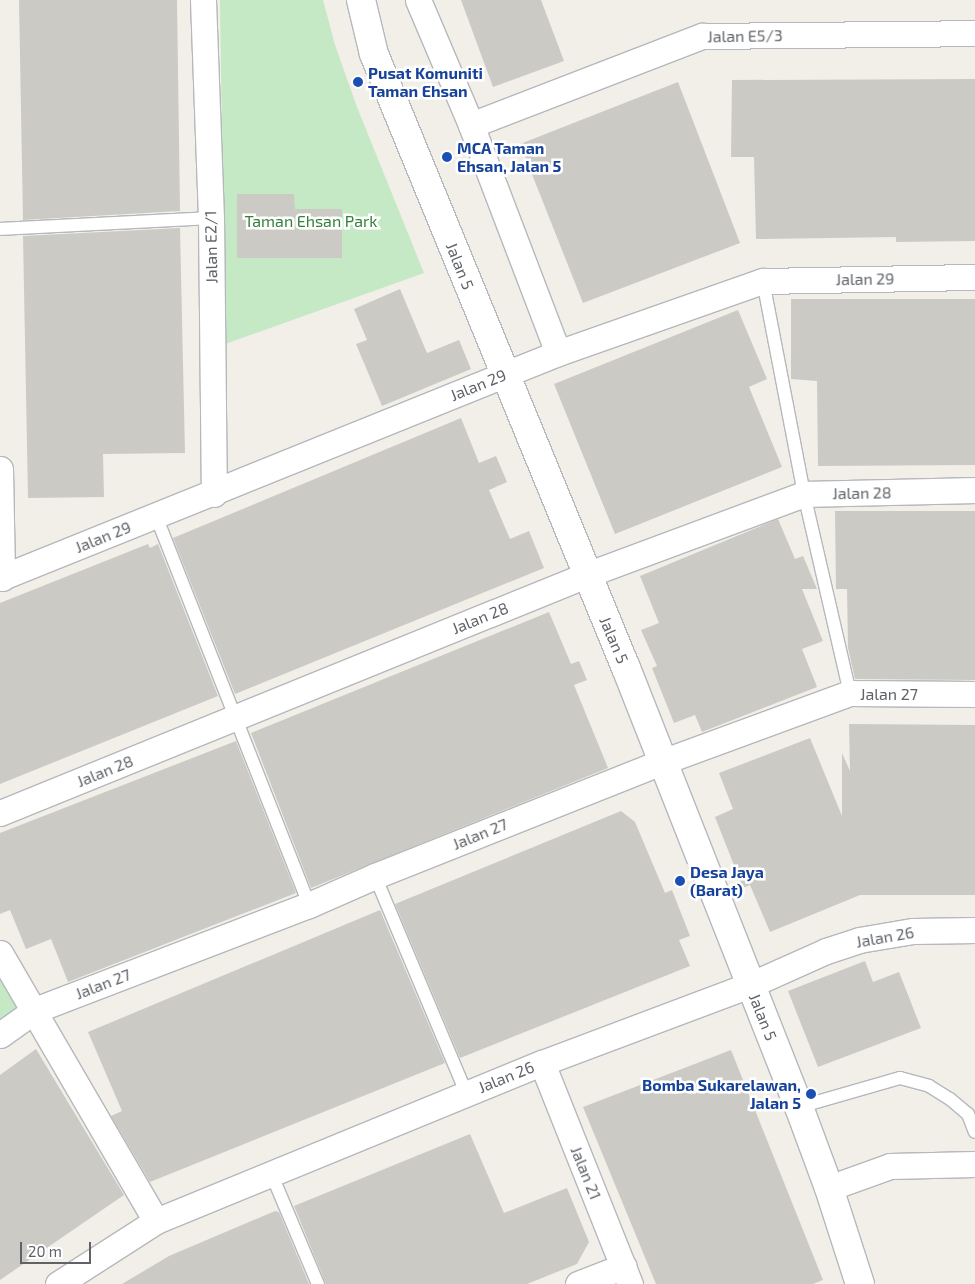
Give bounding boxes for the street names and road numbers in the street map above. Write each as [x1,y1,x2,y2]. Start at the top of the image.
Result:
street label: Jalan E5/3 [707,26,783,46]
street label: Jalan E2/1 [201,210,221,284]
street label: Jalan 5 [442,240,478,292]
street label: Jalan 29 [835,269,895,289]
street label: Jalan 29 [447,365,509,405]
street label: Jalan 28 [832,483,892,503]
street label: Jalan 29 [72,517,134,557]
street label: Jalan 28 [449,598,511,638]
street label: Jalan 5 [596,614,632,666]
street label: Jalan 27 [860,684,918,704]
street label: Jalan 28 [74,751,136,791]
street label: Jalan 27 [450,814,510,854]
street label: Jalan 26 [854,922,916,952]
street label: Jalan 27 [73,965,133,1003]
street label: Jalan 5 [745,991,781,1043]
street label: Jalan 26 [475,1057,537,1097]
street label: Jalan 21 [567,1143,605,1203]

